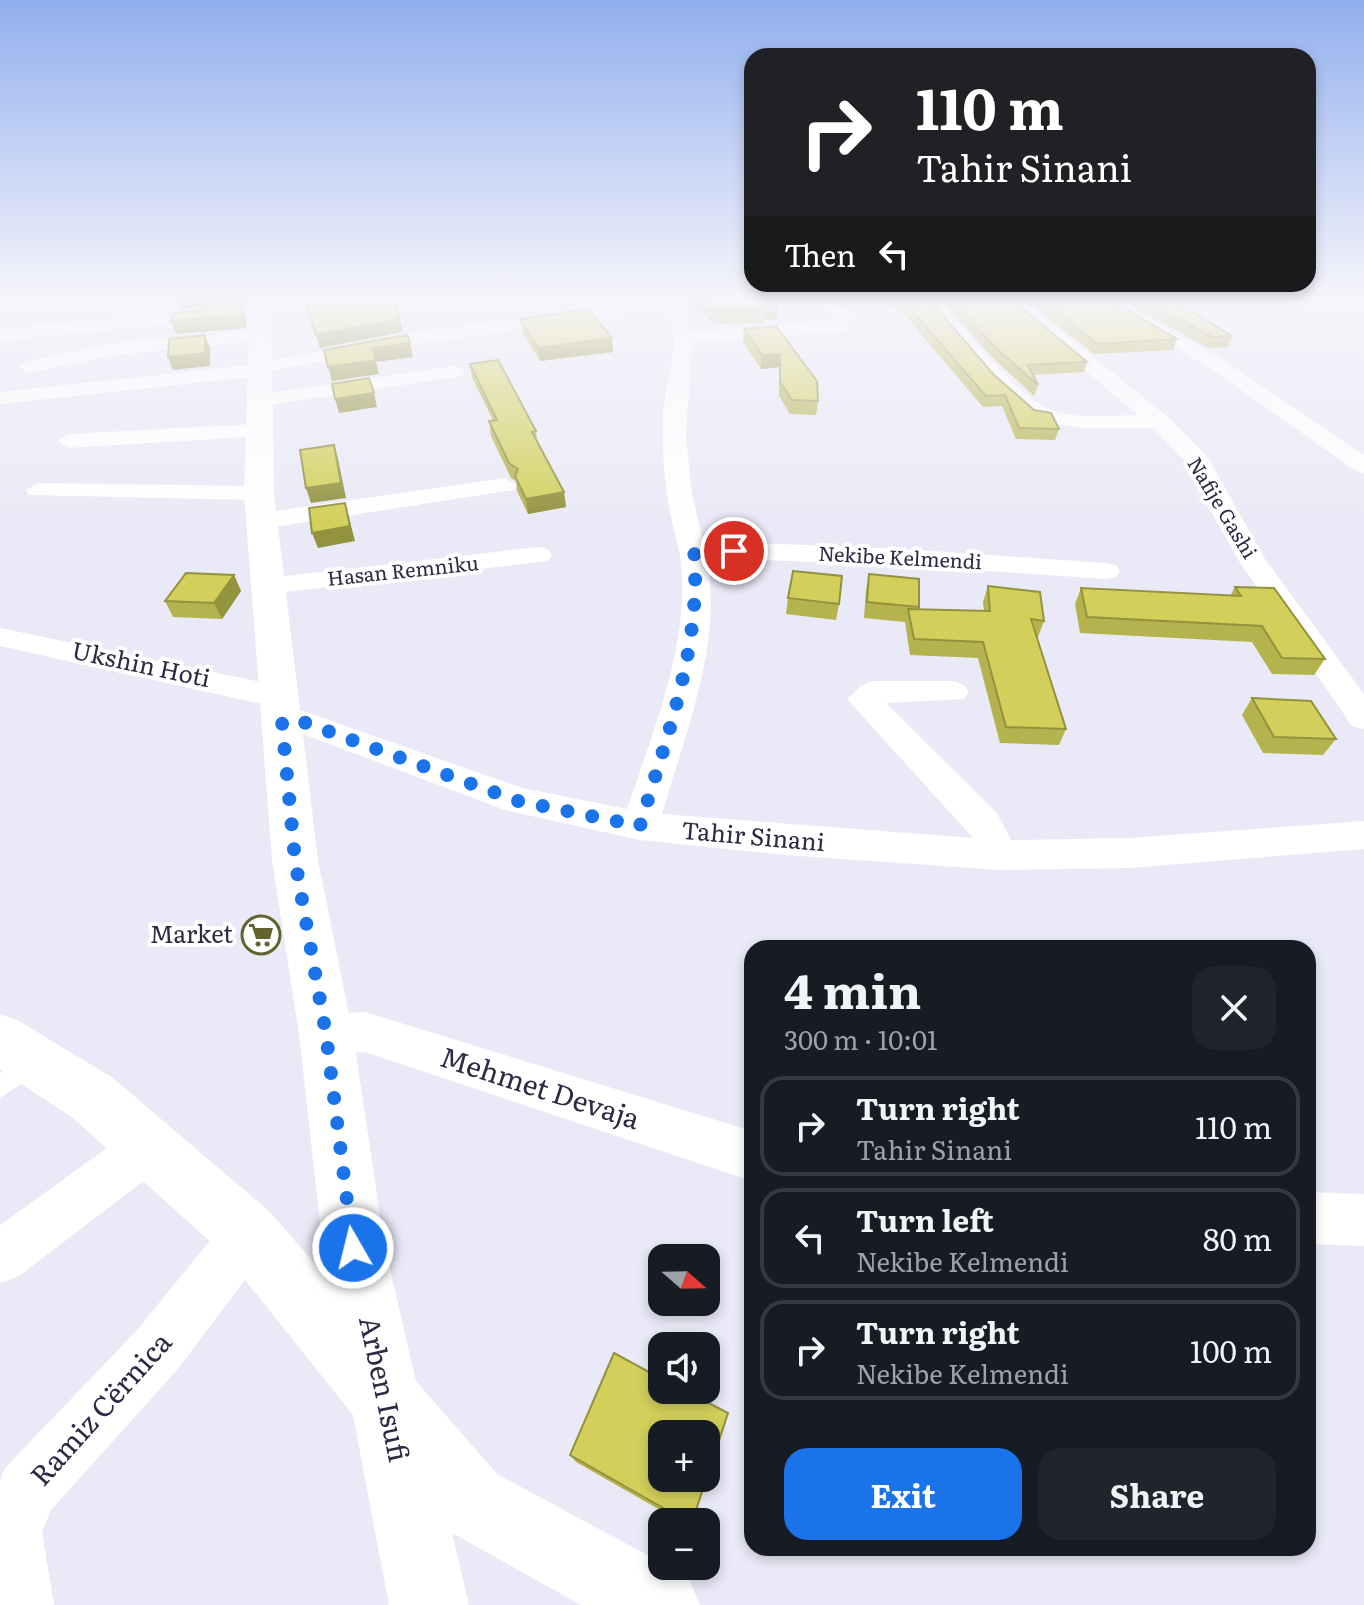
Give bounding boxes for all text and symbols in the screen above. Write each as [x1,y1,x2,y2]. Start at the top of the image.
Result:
text: 110 m [916,64,1064,147]
icon: right [784,80,888,184]
text: Tahir Sinani [916,140,1132,193]
text: Then [784,232,856,276]
icon: left [872,232,916,276]
street label: Nafije Gashi [1181,450,1266,564]
pin [700,517,768,585]
icon: arrive [712,529,756,573]
street label: Nekibe Kelmendi [818,537,983,575]
street label: Hasan Remniku [326,546,480,592]
street label: Ukshin Hoti [69,631,214,694]
street label: Tahir Sinani [680,811,826,858]
supermarket icon: Market [240,914,282,956]
place label: Market [150,915,233,950]
text: 4 min [784,953,921,1024]
button: close [1192,966,1276,1050]
text: 300 m · 10:01 [784,1019,938,1058]
street label: Mehmet Devaja [435,1034,646,1138]
text: Turn right [856,1085,1020,1129]
icon: right [788,1104,832,1148]
text: 110 m [1195,1104,1272,1148]
text: Tahir Sinani [856,1129,1012,1168]
text: Turn left [856,1197,994,1241]
position arrow [311,1206,395,1290]
icon: left [788,1216,832,1260]
text: 80 m [1203,1216,1272,1260]
text: Nekibe Kelmendi [856,1241,1069,1280]
north arrow [648,1244,720,1316]
map controls [648,1244,720,1580]
text: Turn right [856,1309,1020,1353]
street label: Arben Isufi [350,1312,422,1465]
street label: Ramiz Cërnica [19,1321,180,1494]
icon: right [788,1328,832,1372]
text: 100 m [1190,1328,1272,1372]
button: sound [648,1332,720,1404]
text: Nekibe Kelmendi [856,1353,1069,1392]
button: + [648,1420,720,1492]
button: Exit [784,1448,1022,1540]
button: Share [1038,1448,1276,1540]
button: − [648,1508,720,1580]

